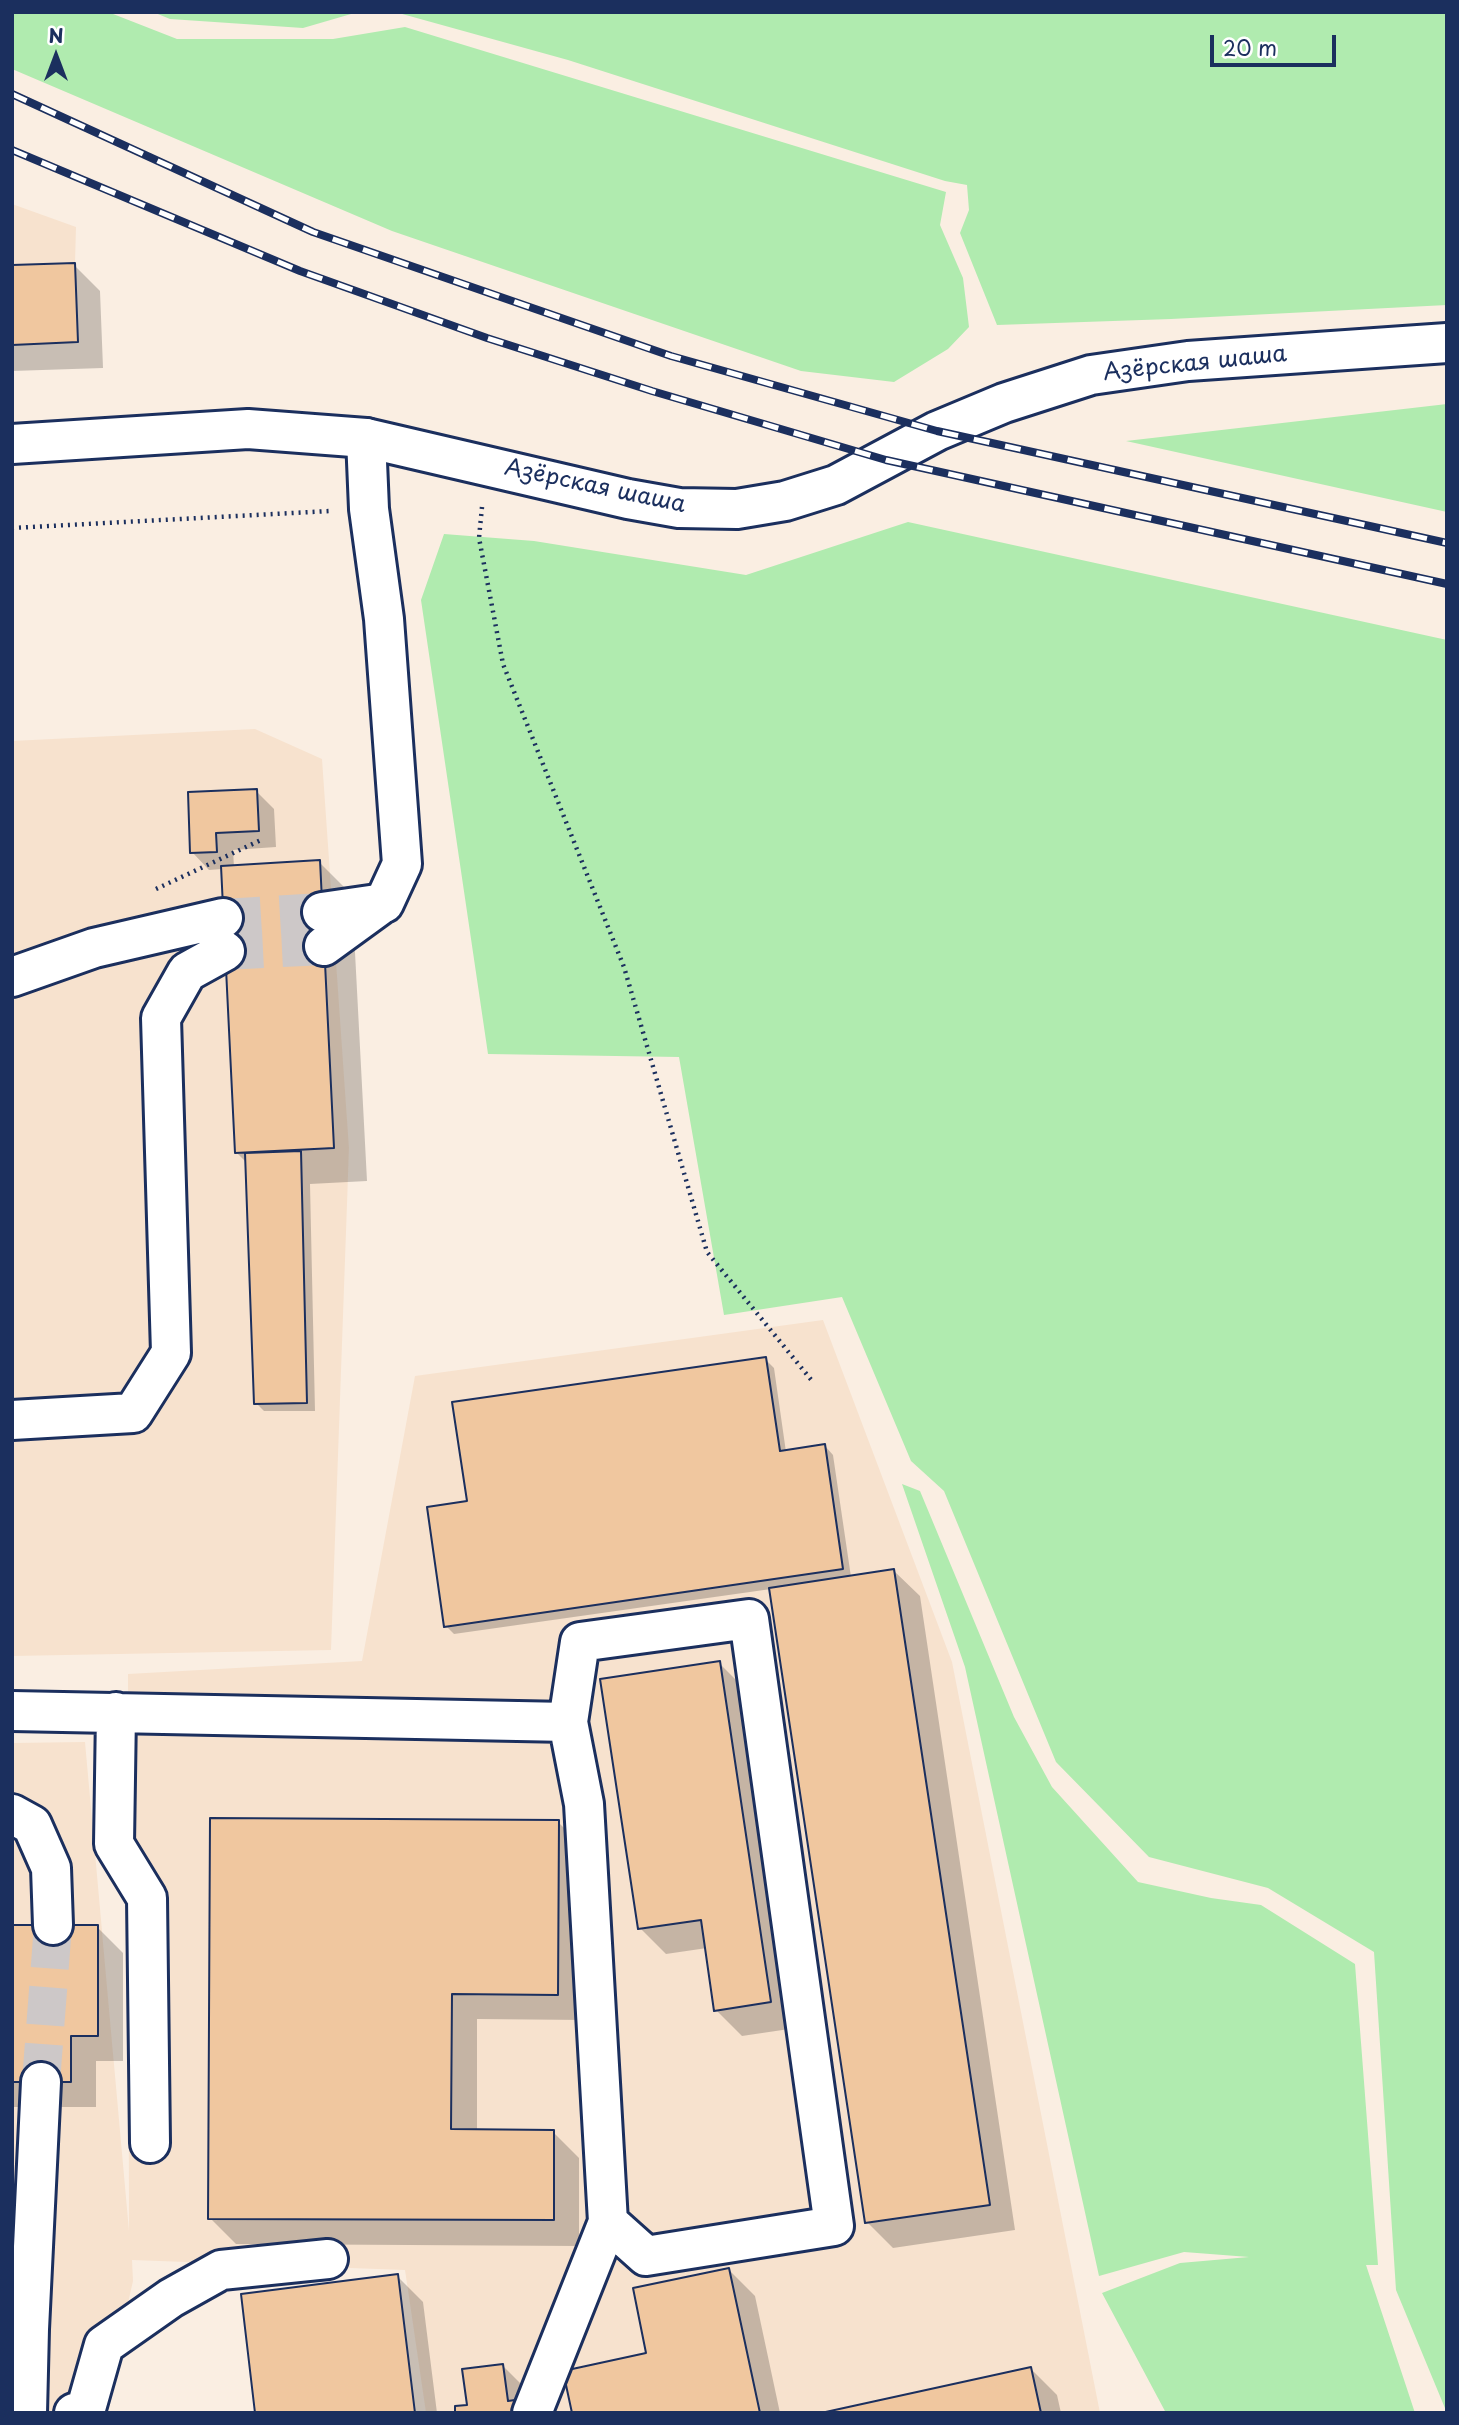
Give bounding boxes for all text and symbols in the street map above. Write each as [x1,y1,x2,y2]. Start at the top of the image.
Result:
north arrow [21,21,91,91]
text: N [48,21,64,49]
scale bar [1214,21,1340,65]
text: 20 m [1223,31,1277,63]
street label: Азёрская шаша [1102,341,1288,387]
street label: Азёрская шаша [502,454,688,520]

